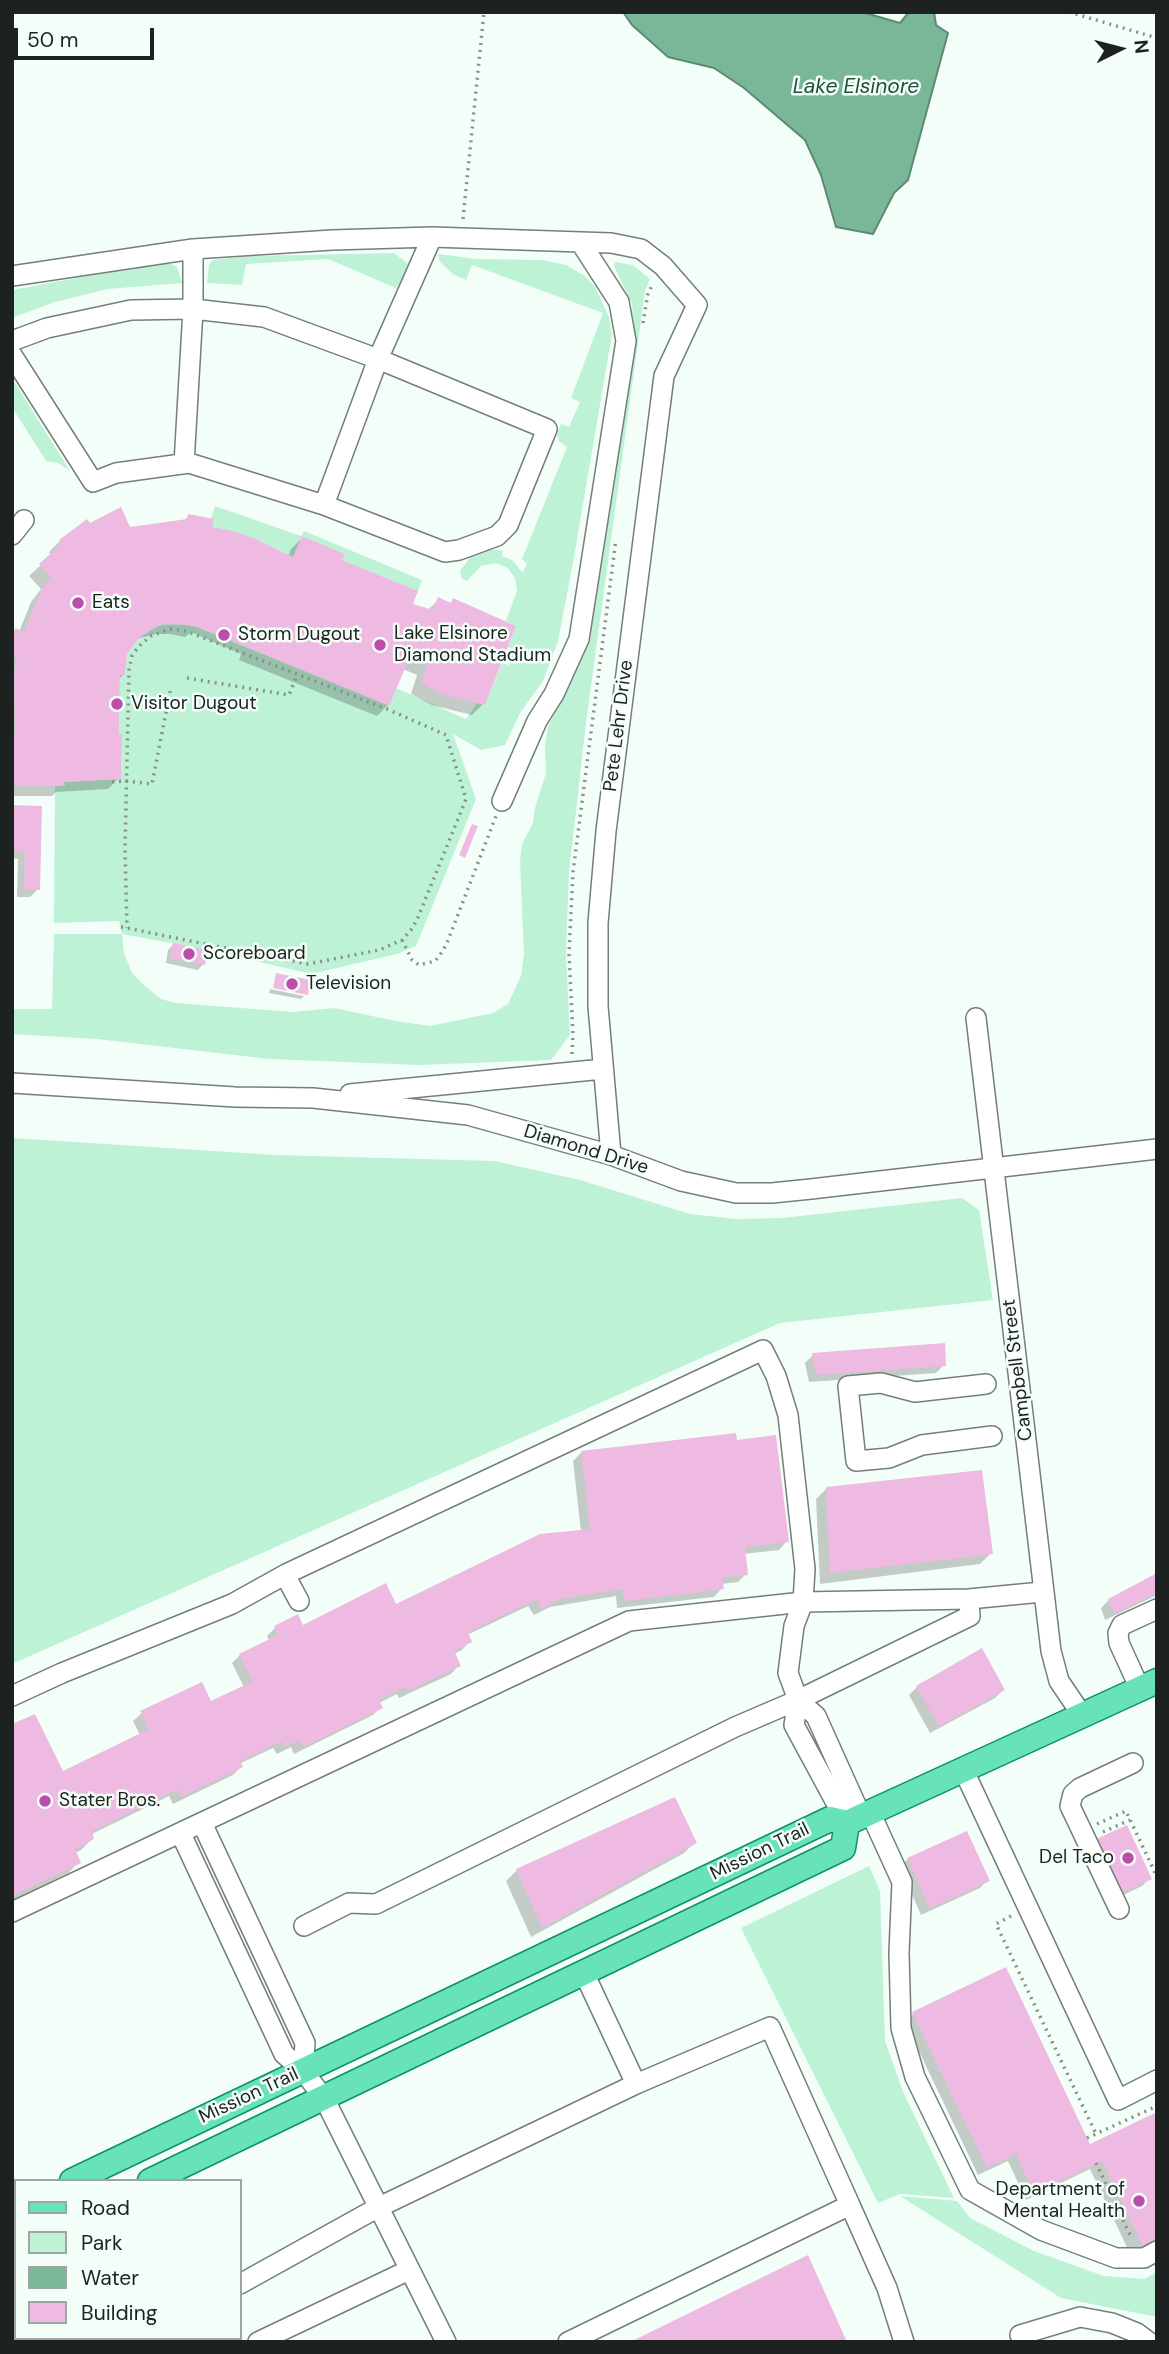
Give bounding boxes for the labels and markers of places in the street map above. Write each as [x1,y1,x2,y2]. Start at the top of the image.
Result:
place label: Eats [92,592,130,614]
marker: Eats [70,595,86,611]
place label: Lake Elsinore Diamond Stadium [394,623,551,667]
place label: Storm Dugout [238,624,360,646]
marker: Storm Dugout [216,627,232,643]
marker: Lake Elsinore Diamond Stadium [372,637,388,653]
place label: Visitor Dugout [131,693,257,715]
marker: Visitor Dugout [109,696,125,712]
place label: Scoreboard [203,943,306,965]
marker: Scoreboard [181,946,197,962]
place label: Television [306,973,391,995]
marker: Television [284,976,300,992]
place label: Stater Bros. [59,1790,160,1812]
marker: Stater Bros. [37,1793,53,1809]
place label: Del Taco [1039,1847,1114,1869]
marker: Del Taco [1120,1850,1136,1866]
place label: Department of Mental Health [996,2179,1125,2223]
marker: Department of Mental Health [1131,2193,1147,2209]

